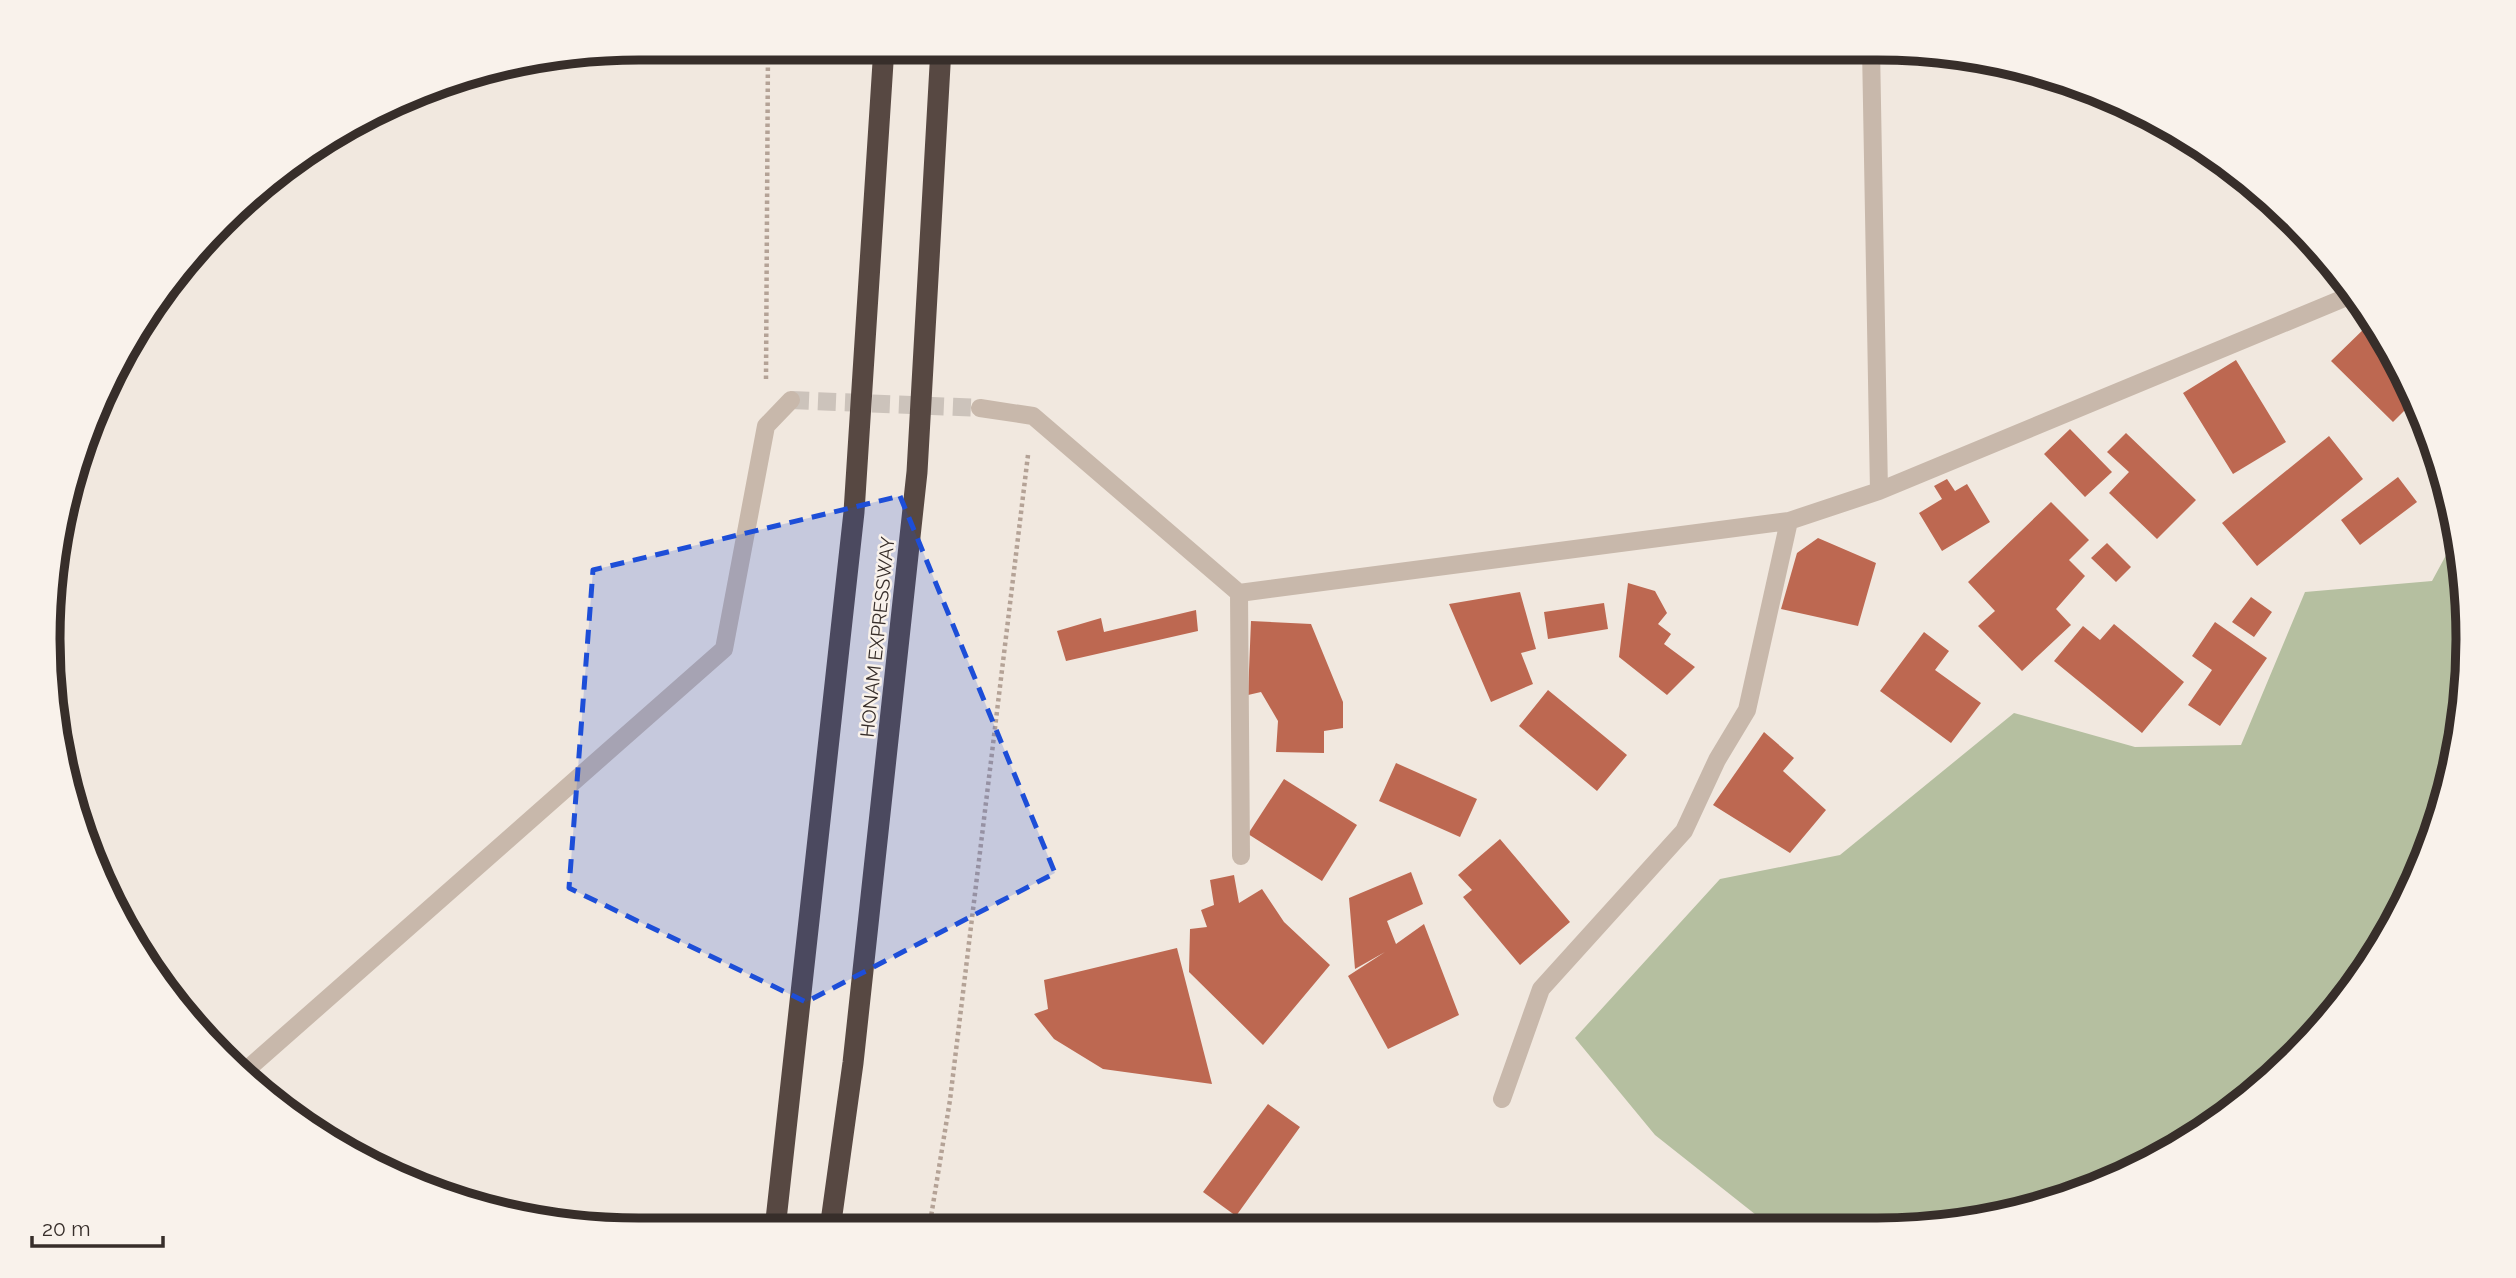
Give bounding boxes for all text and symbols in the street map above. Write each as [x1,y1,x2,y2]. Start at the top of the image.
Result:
street label: HONAM EXPRESSWAY [856,535,899,739]
scale bar [32,1204,163,1248]
text: 20 m [42,1216,90,1241]

